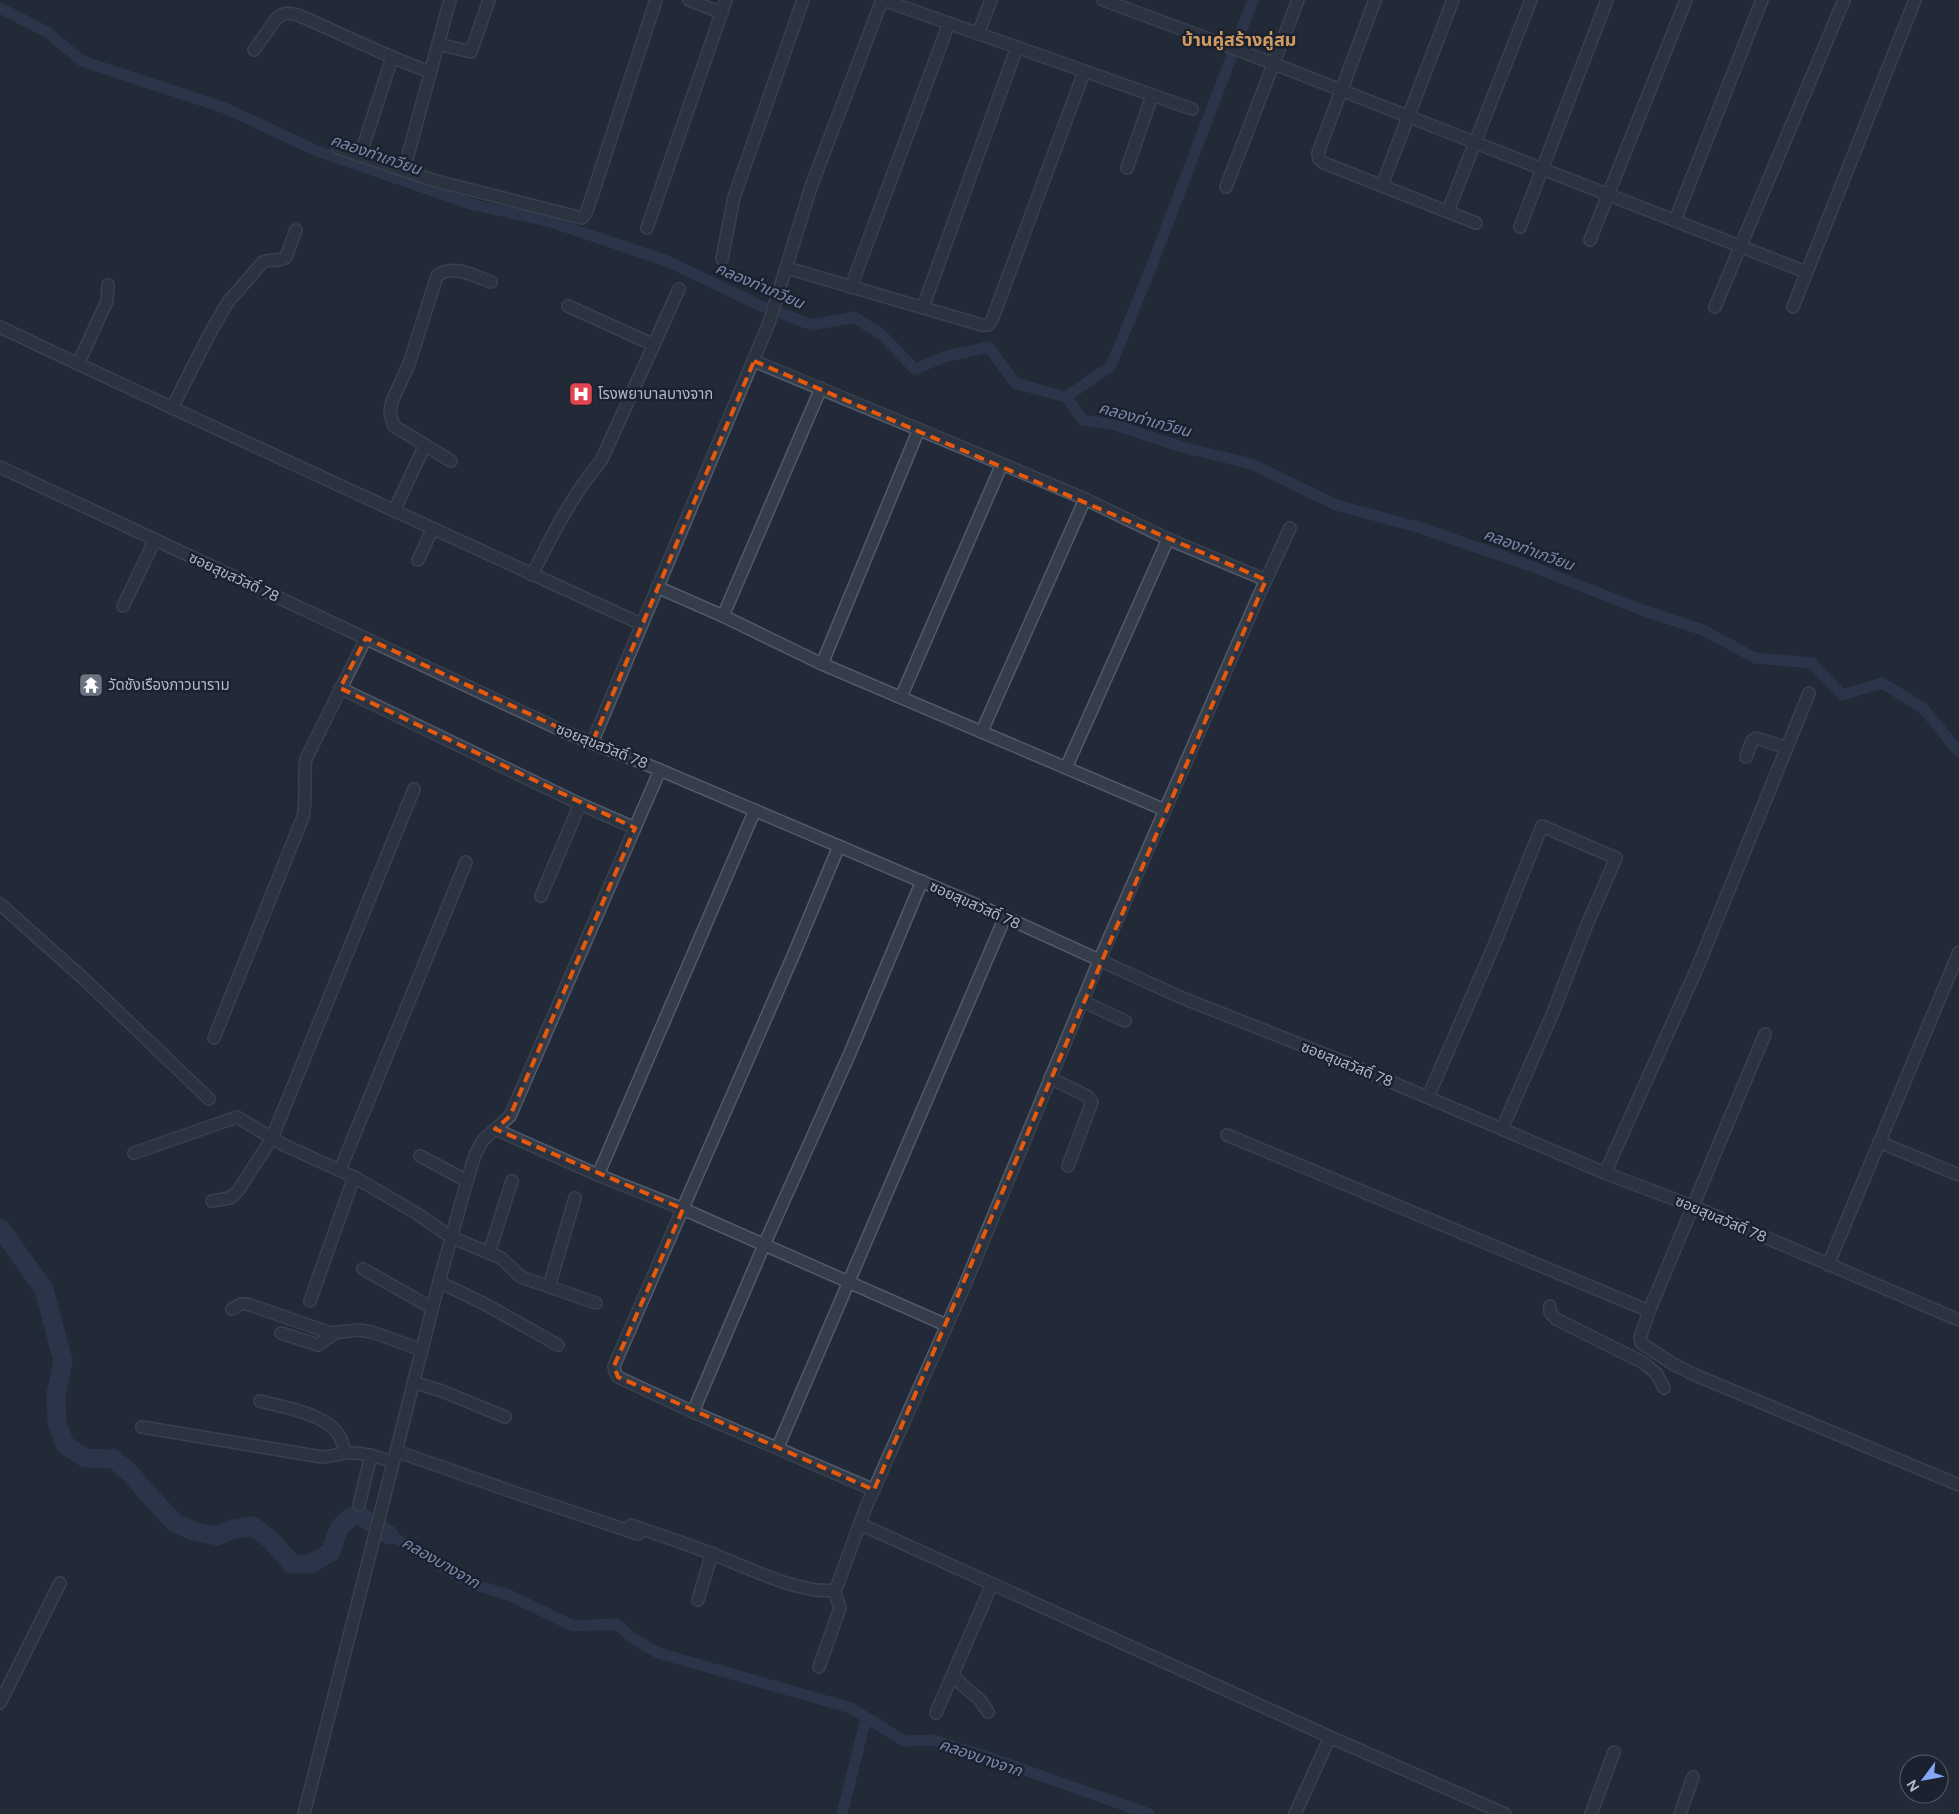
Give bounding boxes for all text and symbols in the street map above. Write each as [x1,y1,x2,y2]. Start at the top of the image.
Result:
district label: บ้านคู่สร้างคู่สม [1182,29,1296,51]
water label: คลองท่าเกวียน [328,130,425,179]
water label: คลองท่าเกวียน [713,258,808,313]
hospital icon: โรงพยาบาลบางจาก [568,381,594,407]
place label: โรงพยาบาลบางจาก [598,385,713,403]
water label: คลองท่าเกวียน [1097,398,1194,441]
water label: คลองท่าเกวียน [1481,524,1578,575]
street label: ซอยสุขสวัสดิ์ 78 [186,548,282,606]
temple icon: วัดชังเรืองภาวนาราม [78,672,104,698]
place label: วัดชังเรืองภาวนาราม [108,676,230,694]
street label: ซอยสุขสวัสดิ์ 78 [553,719,651,773]
street label: ซอยสุขสวัสดิ์ 78 [927,877,1023,933]
street label: ซอยสุขสวัสดิ์ 78 [1298,1037,1396,1091]
street label: ซอยสุขสวัสดิ์ 78 [1673,1192,1769,1246]
water label: คลองบางจาก [399,1533,484,1593]
water label: คลองบางจาก [937,1734,1026,1781]
north arrow [1899,1754,1949,1804]
text: N [1903,1777,1923,1795]

